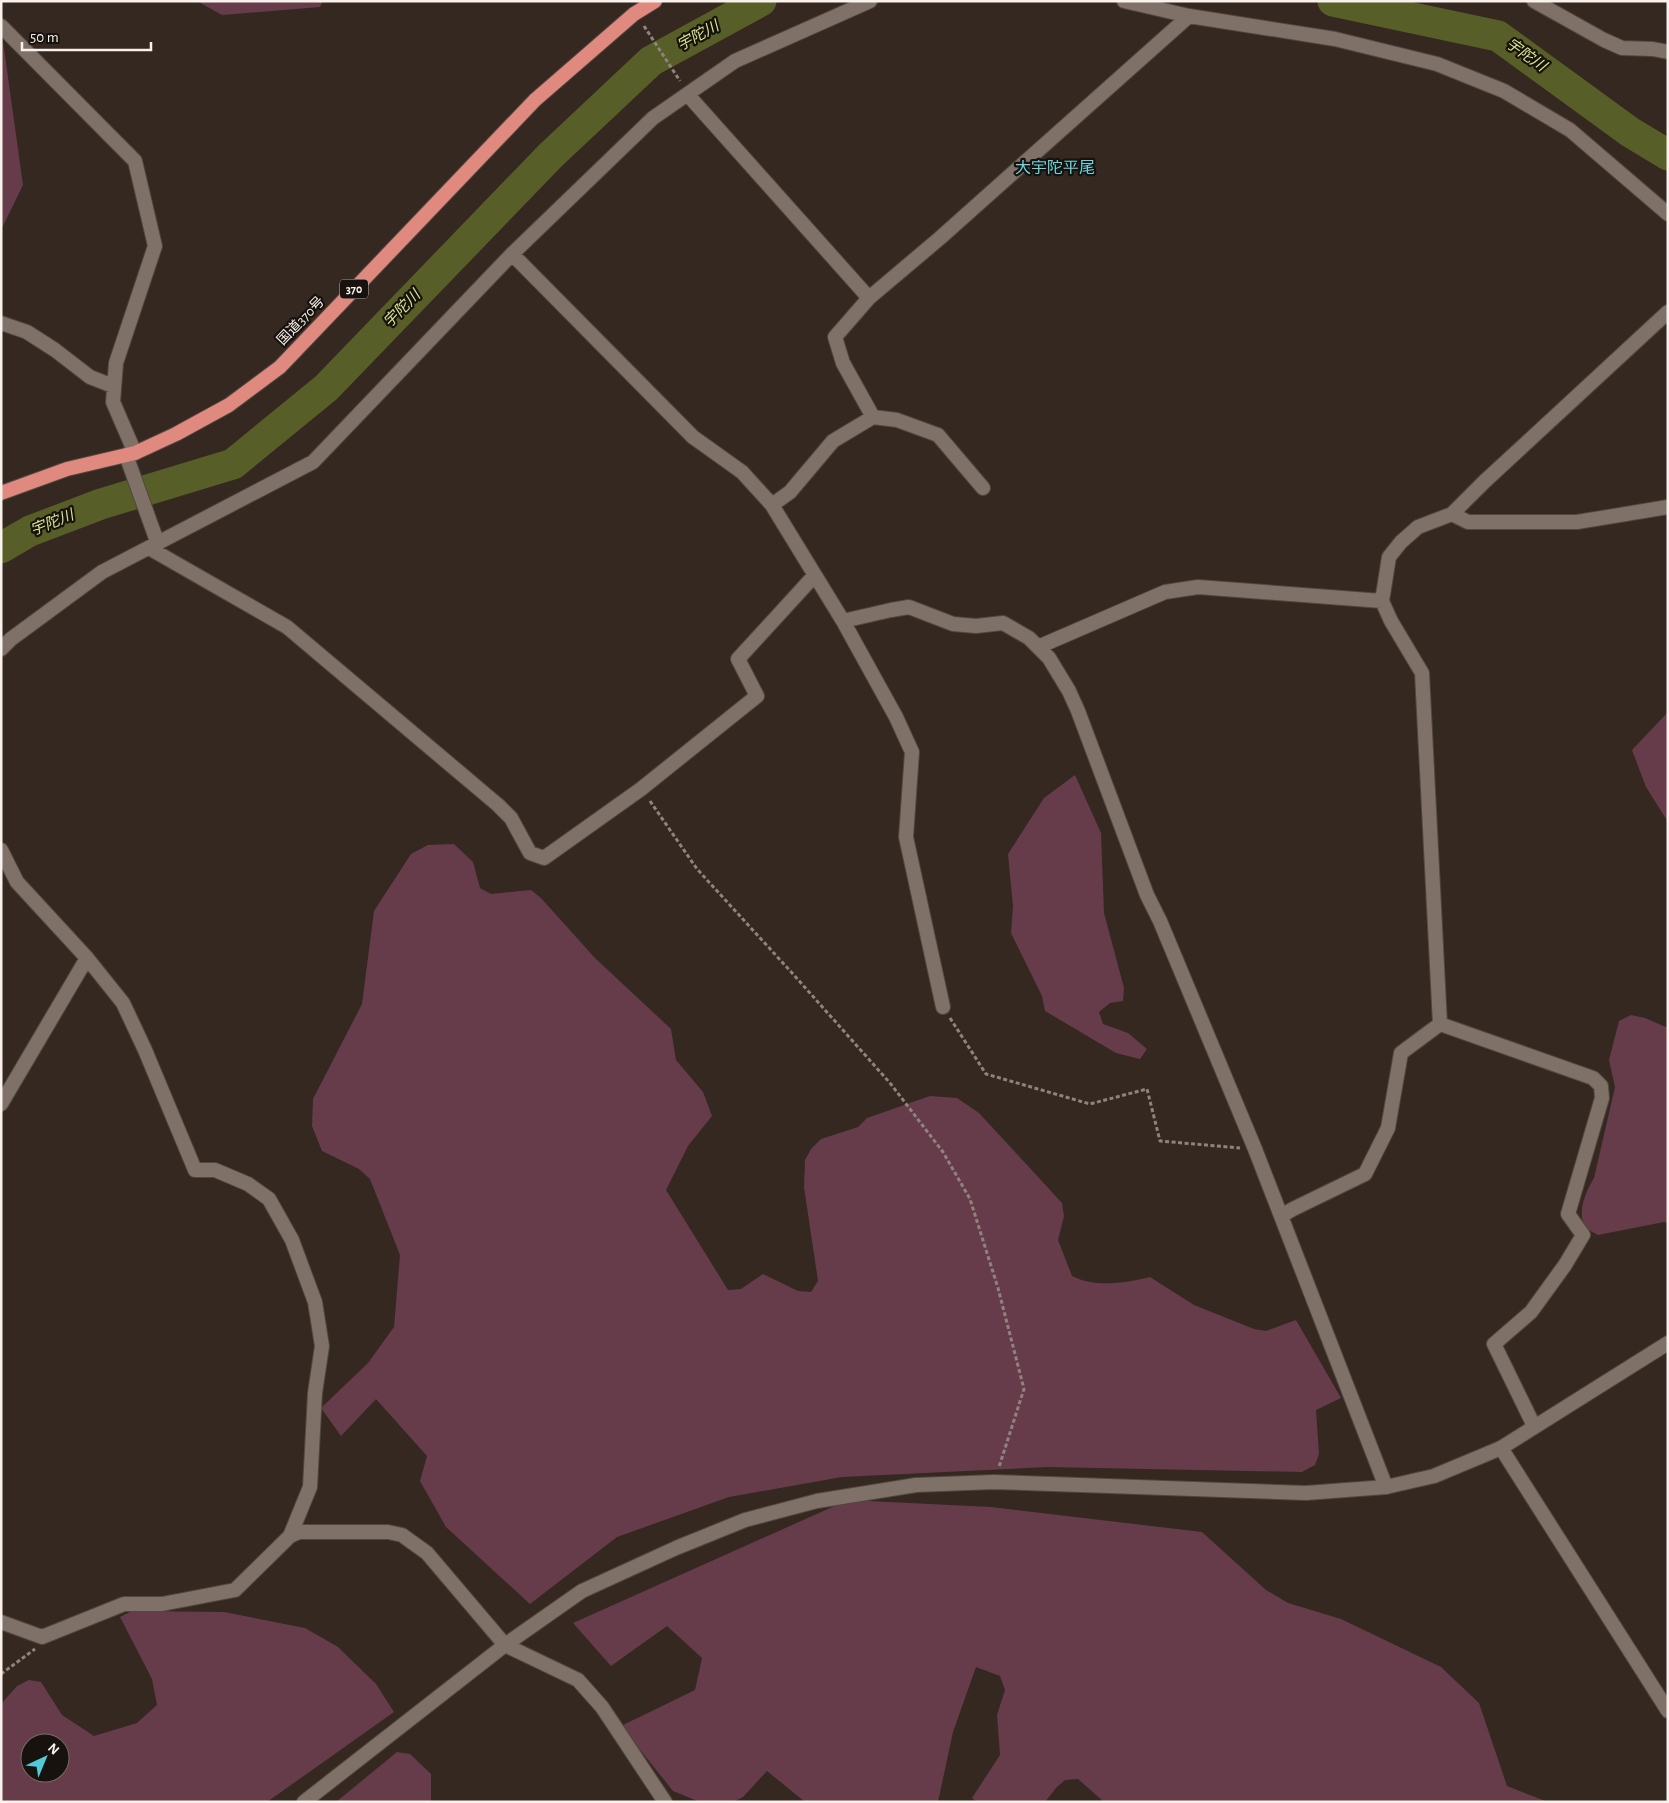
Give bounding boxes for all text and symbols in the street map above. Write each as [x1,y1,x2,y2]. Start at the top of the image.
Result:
water label: 宇陀川 [674,17,723,53]
scale bar [22,20,151,52]
text: 50 m [30,30,59,45]
water label: 宇陀川 [1503,35,1551,75]
district label: 大宇陀平尾 [1015,159,1095,176]
road number: 370 [340,280,368,298]
water label: 宇陀川 [380,285,424,330]
street label: 国道370号 [274,294,327,348]
water label: 宇陀川 [28,506,78,538]
north arrow [20,1733,70,1783]
text: N [45,1741,62,1758]

